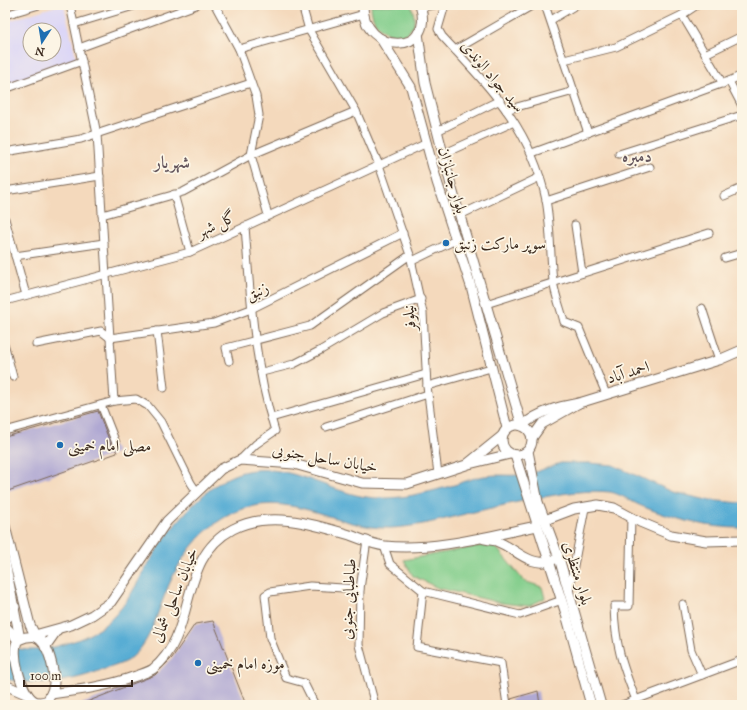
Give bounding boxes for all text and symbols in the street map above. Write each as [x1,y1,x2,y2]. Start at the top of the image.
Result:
north arrow [22,22,62,62]
street label: سید جواد الوندی [457,36,529,117]
text: N [33,44,46,59]
street label: بلوار جانبازان [434,144,472,216]
district label: دمبره [622,146,652,167]
district label: شهریار [152,152,190,174]
street label: گل شهر [192,207,239,244]
place label: سوپر مارکت زنبق [454,234,546,254]
marker: سوپر مارکت زنبق [441,238,451,248]
street label: زنبق [242,277,272,305]
street label: نیلوفر [398,304,421,334]
street label: احمد آباد [604,357,652,387]
place label: مصلی امام خمینی [68,436,151,460]
street label: خیابان ساحل جنوبی [271,439,379,479]
marker: مصلی امام خمینی [55,440,65,450]
street label: بلوار منتظری [558,539,597,608]
street label: خیابان ساحلی شمالی [146,545,203,646]
street label: طباطبایی جنوبی [336,558,362,640]
place label: موزه امام خمینی [206,654,285,678]
marker: موزه امام خمینی [193,658,203,668]
scale bar [24,662,132,688]
text: 100 m [30,669,61,683]

